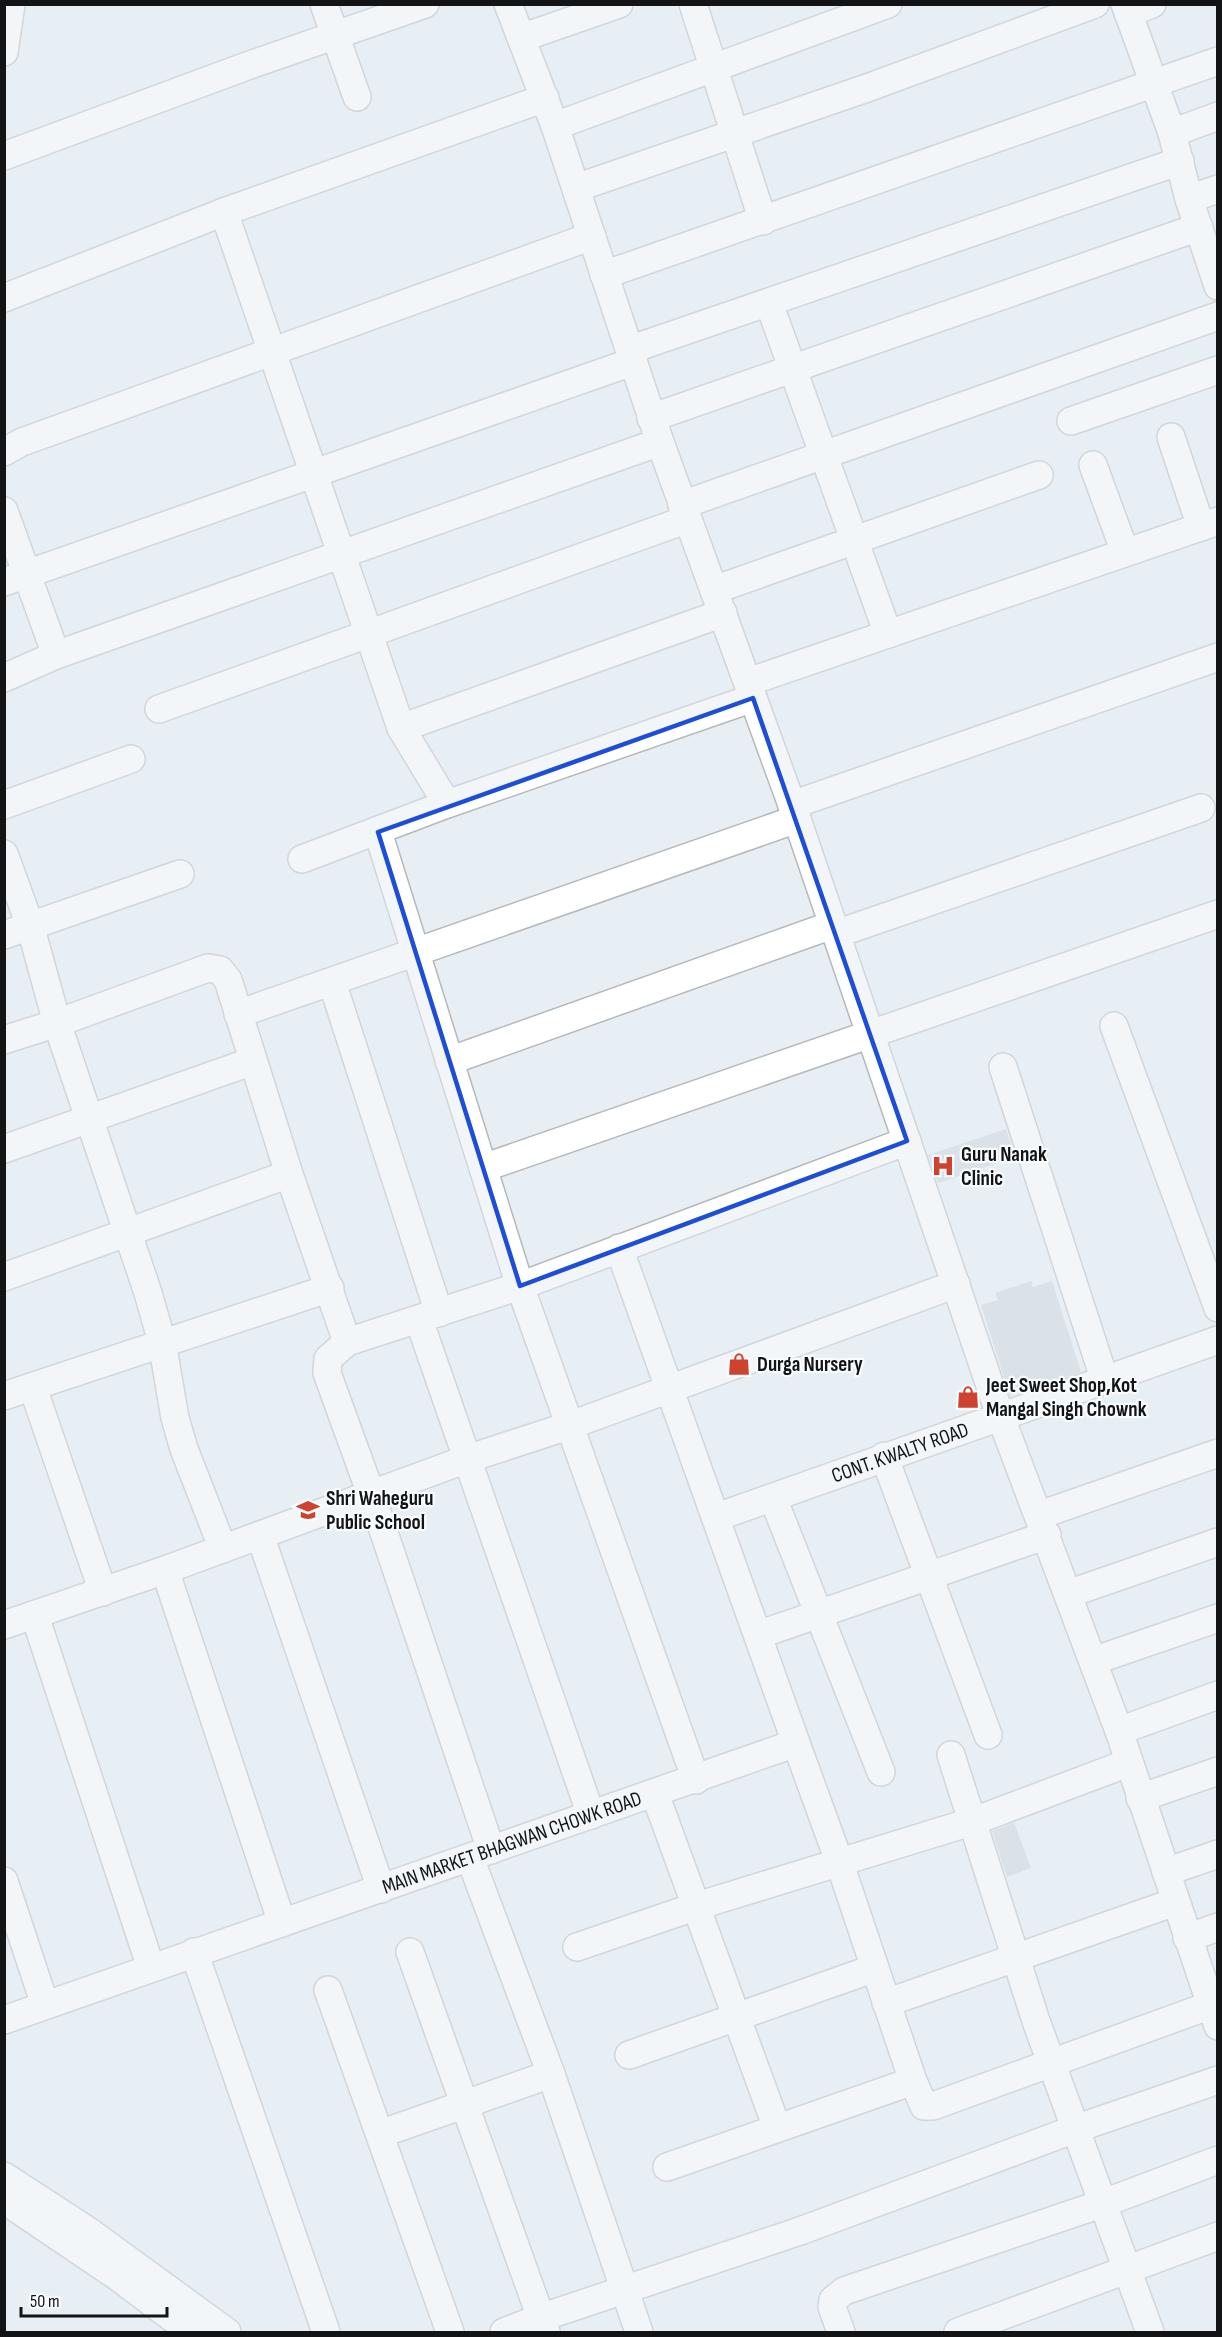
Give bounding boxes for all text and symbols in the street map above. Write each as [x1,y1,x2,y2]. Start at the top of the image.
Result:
place label: Guru Nanak Clinic [961,1142,1047,1191]
hospital icon: Guru Nanak Clinic [930,1153,956,1179]
shop icon: Durga Nursery [726,1351,752,1377]
place label: Durga Nursery [757,1352,863,1377]
place label: Jeet Sweet Shop,Kot Mangal Singh Chownk [985,1373,1147,1422]
shop icon: Jeet Sweet Shop,Kot Mangal Singh Chownk [955,1384,981,1410]
street label: CONT. KWALTY ROAD [828,1417,972,1488]
place label: Shri Waheguru Public School [326,1486,433,1535]
school or university icon: Shri Waheguru Public School [295,1497,321,1523]
street label: MAIN MARKET BHAGWAN CHOWK ROAD [379,1785,645,1899]
scale bar [21,2280,166,2318]
text: 50 m [30,2291,60,2312]

